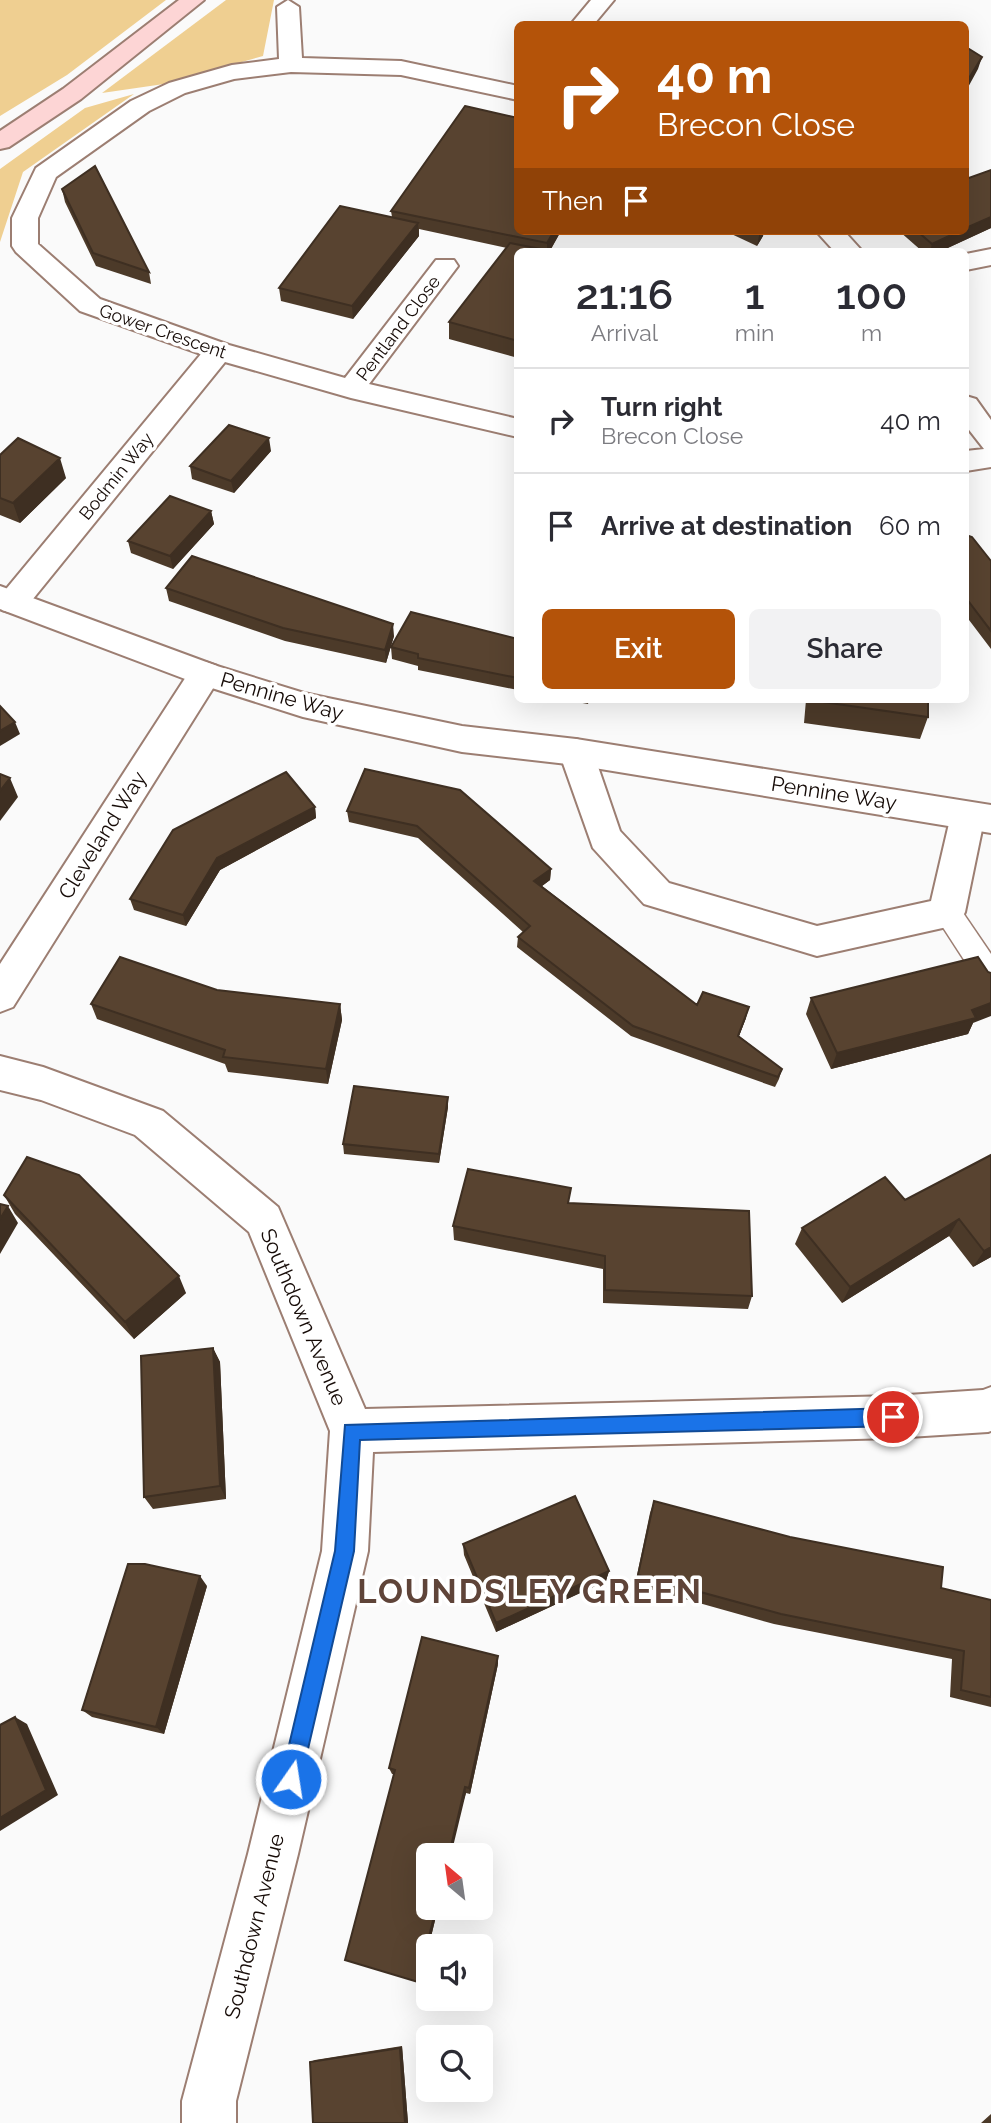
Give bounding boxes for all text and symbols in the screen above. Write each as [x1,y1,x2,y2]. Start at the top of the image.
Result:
text: 40 m [657,47,772,104]
icon: right [542,49,633,140]
text: Brecon Close [657,106,855,143]
icon: arrive [617,182,655,220]
text: Then [542,186,603,216]
text: 21:16 [576,270,673,319]
text: 1 [745,270,764,319]
text: 100 [836,270,907,319]
street label: Pentland Close [352,271,445,385]
street label: Gower Crescent [97,299,229,363]
text: Arrival [591,319,658,346]
text: min [735,319,774,346]
text: m [861,319,882,346]
text: Turn right [601,392,722,422]
icon: right [542,402,580,440]
text: 40 m [880,406,941,436]
text: Brecon Close [601,422,743,449]
street label: Bodmin Way [74,428,158,524]
icon: arrive [542,507,580,545]
text: Arrive at destination [601,511,852,541]
text: 60 m [879,511,941,541]
button: Exit [542,609,735,689]
button: Share [749,609,941,689]
street label: Pennine Way [218,667,346,725]
street label: Cleveland Way [53,767,151,903]
street label: Pennine Way [769,771,899,815]
street label: Southdown Avenue [255,1225,353,1409]
pin [863,1387,923,1447]
icon: arrive [874,1398,912,1436]
district label: LOUNDSLEY GREEN [357,1572,703,1611]
position arrow [254,1742,328,1816]
street label: Southdown Avenue [219,1831,289,2021]
north arrow [416,1843,494,1920]
map controls [416,1843,493,2102]
button: sound [416,1934,493,2011]
button: search [416,2025,493,2102]

